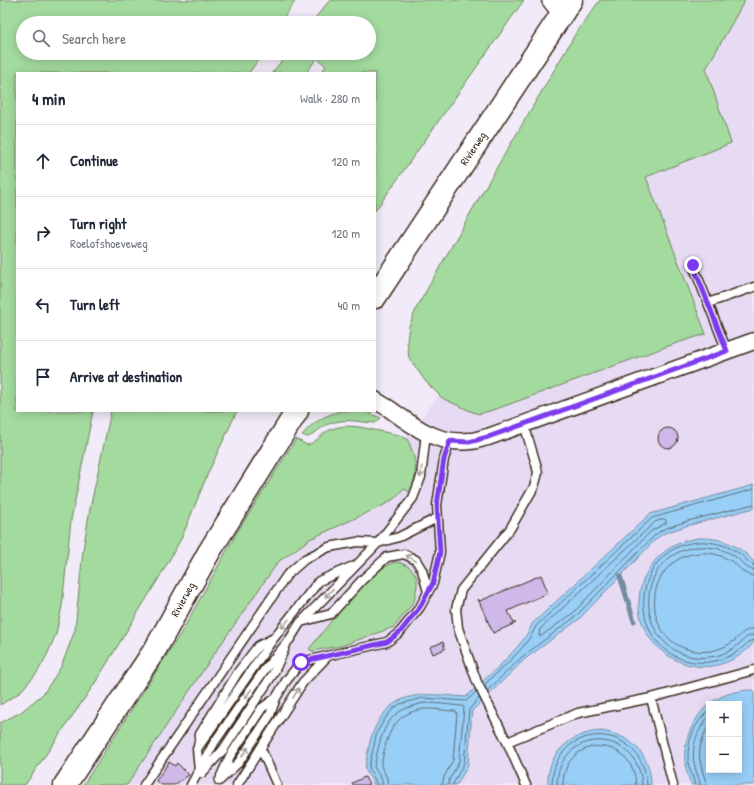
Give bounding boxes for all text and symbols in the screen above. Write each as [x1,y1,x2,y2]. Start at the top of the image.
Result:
search box [16,16,376,60]
icon: search [30,27,52,49]
text: Search here [62,28,126,49]
text: 4 min [32,87,65,110]
text: Walk · 280 m [300,89,360,107]
street label: Rivierweg [457,129,489,168]
icon: ahead [32,150,54,172]
text: Continue [70,150,118,171]
text: 120 m [332,152,360,170]
text: Turn right [70,213,126,234]
icon: right [32,222,54,244]
text: 120 m [332,224,360,242]
text: Roelofshoeveweg [70,234,148,252]
route end [684,256,702,274]
icon: left [32,294,54,316]
text: Turn left [70,294,120,315]
text: 40 m [337,296,360,314]
icon: arrive [32,366,54,388]
text: Arrive at destination [70,366,182,387]
one-way arrow [417,465,425,478]
one-way arrow [405,554,417,562]
street label: Rivierweg [168,580,198,619]
one-way arrow [324,588,333,598]
one-way arrow [280,618,289,629]
route start [292,653,310,671]
one-way arrow [244,688,252,699]
one-way arrow [292,688,300,699]
map controls [706,701,742,773]
button: + [706,701,742,737]
button: − [706,737,742,773]
one-way arrow [241,747,249,758]

